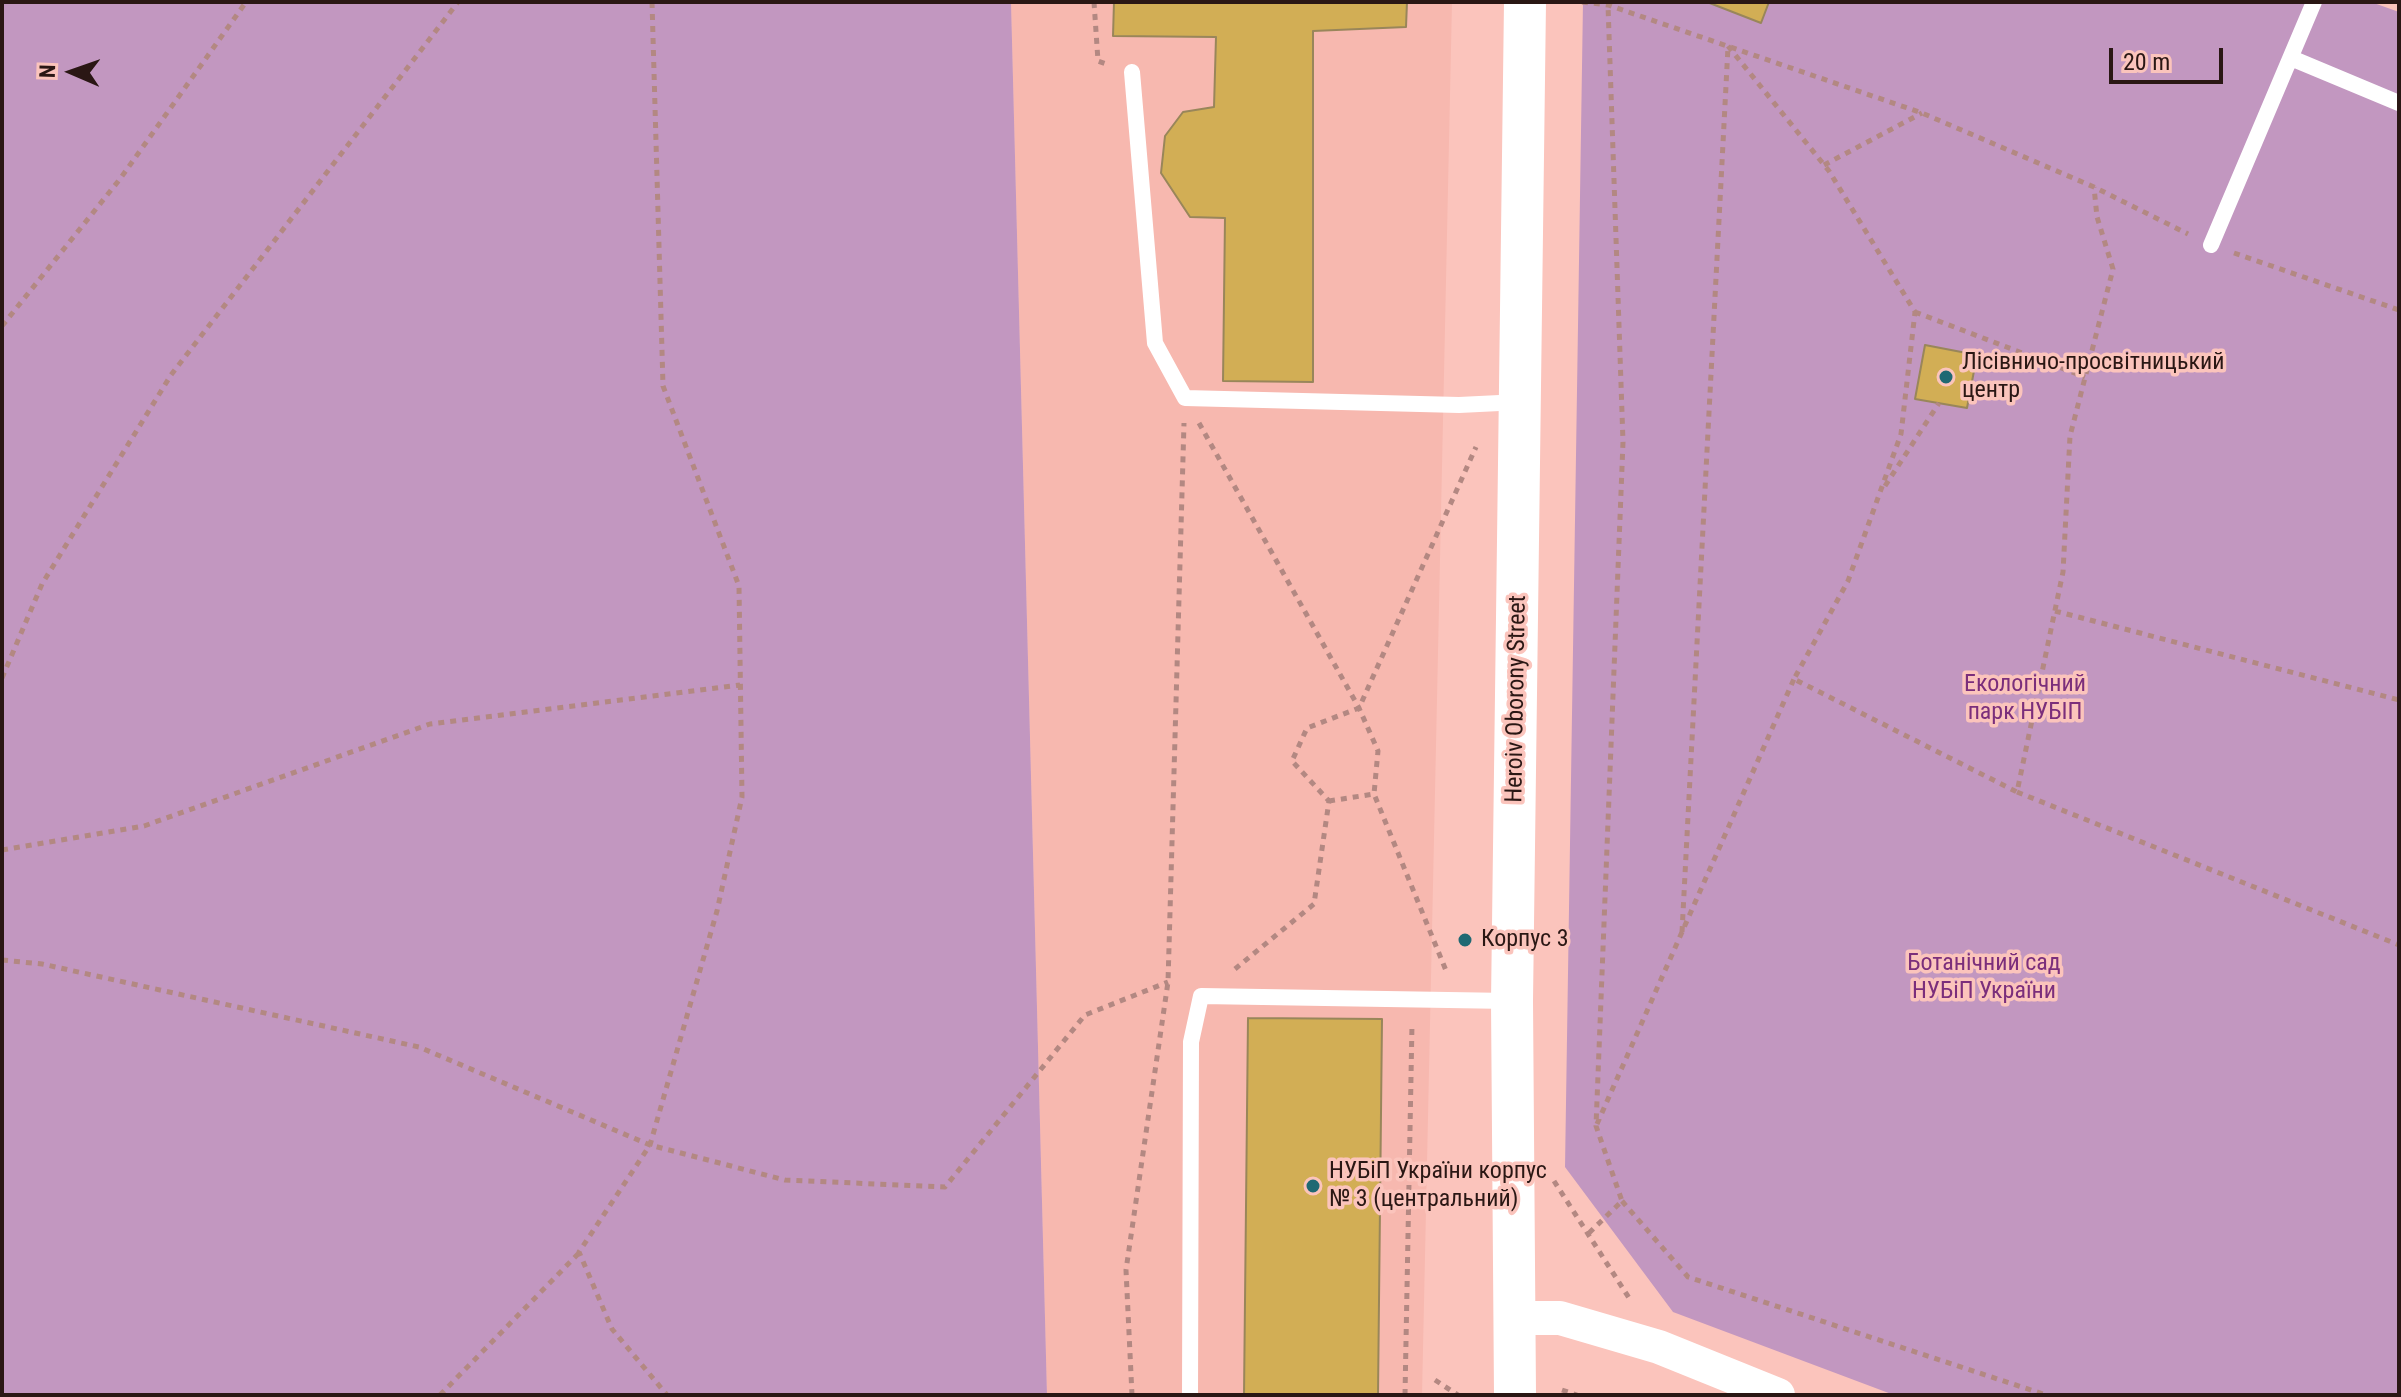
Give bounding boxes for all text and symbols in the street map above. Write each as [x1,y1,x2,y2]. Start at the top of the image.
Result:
north arrow [32,32,112,112]
scale bar [2113,32,2227,82]
text: 20 m [2123,48,2170,76]
text: N [35,64,60,78]
place label: Лісівничо-просвітницький центр [1962,349,2224,405]
marker: Лісівничо-просвітницький центр [1937,368,1955,386]
street label: Heroiv Oborony Street [1501,595,1533,803]
park label: Екологічний парк НУБІП [1964,671,2086,727]
place label: Корпус 3 [1481,926,1569,954]
marker: Корпус 3 [1456,931,1474,949]
park label: Ботанічний сад НУБіП України [1907,950,2061,1006]
place label: НУБіП України корпус № 3 (центральний) [1329,1158,1547,1214]
marker: НУБіП України корпус № 3 (центральний) [1304,1177,1322,1195]

